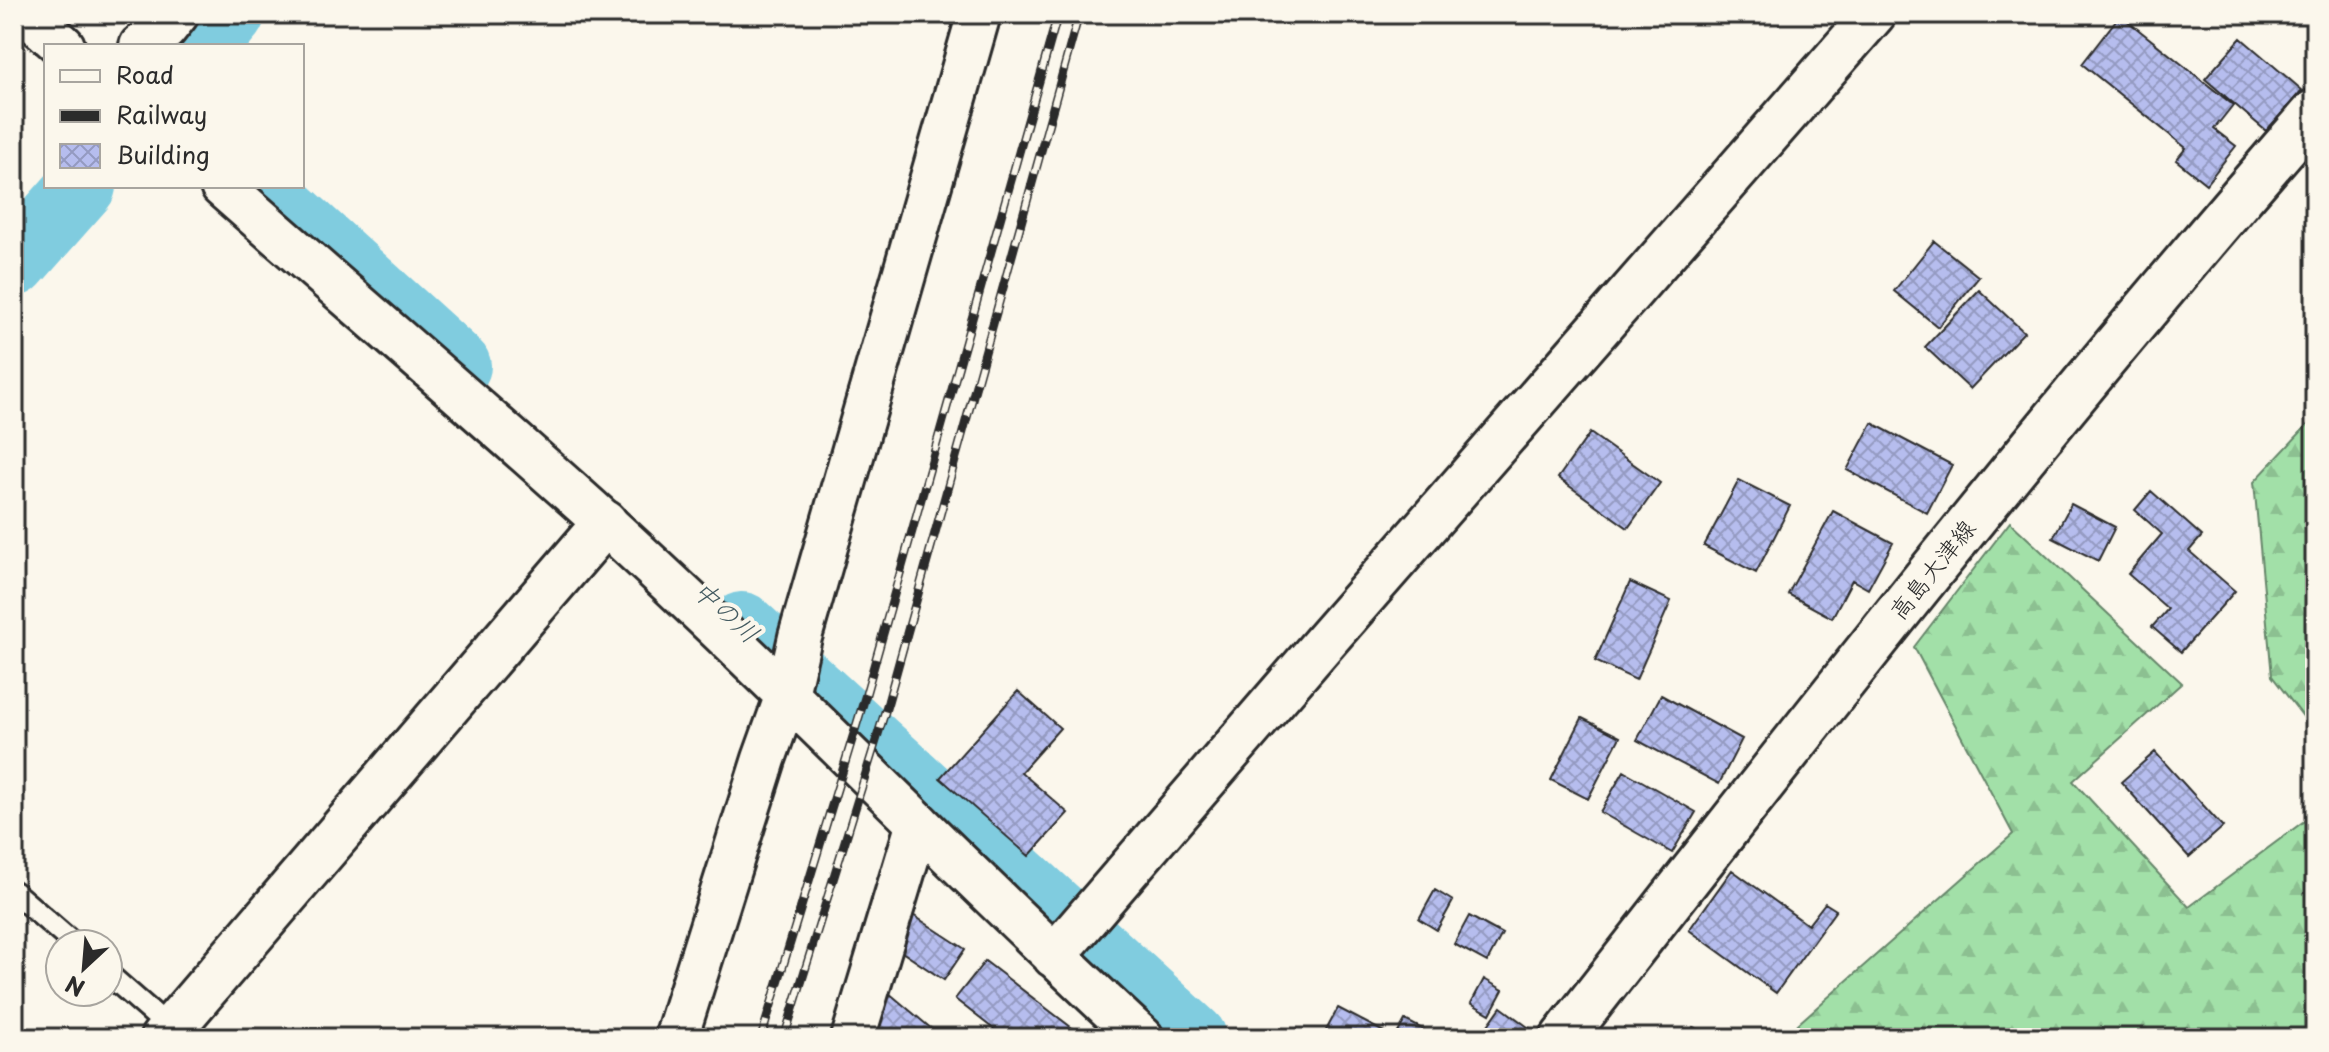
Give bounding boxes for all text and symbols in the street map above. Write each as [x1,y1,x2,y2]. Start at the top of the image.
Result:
legend [44,44,304,188]
text: Road [116,56,174,92]
text: Railway [116,96,207,132]
text: Building [116,136,210,172]
street label: 高島大津線 [1880,511,1983,627]
water label: 中の川 [685,570,769,651]
north arrow [44,928,124,1008]
text: N [60,969,90,1006]

